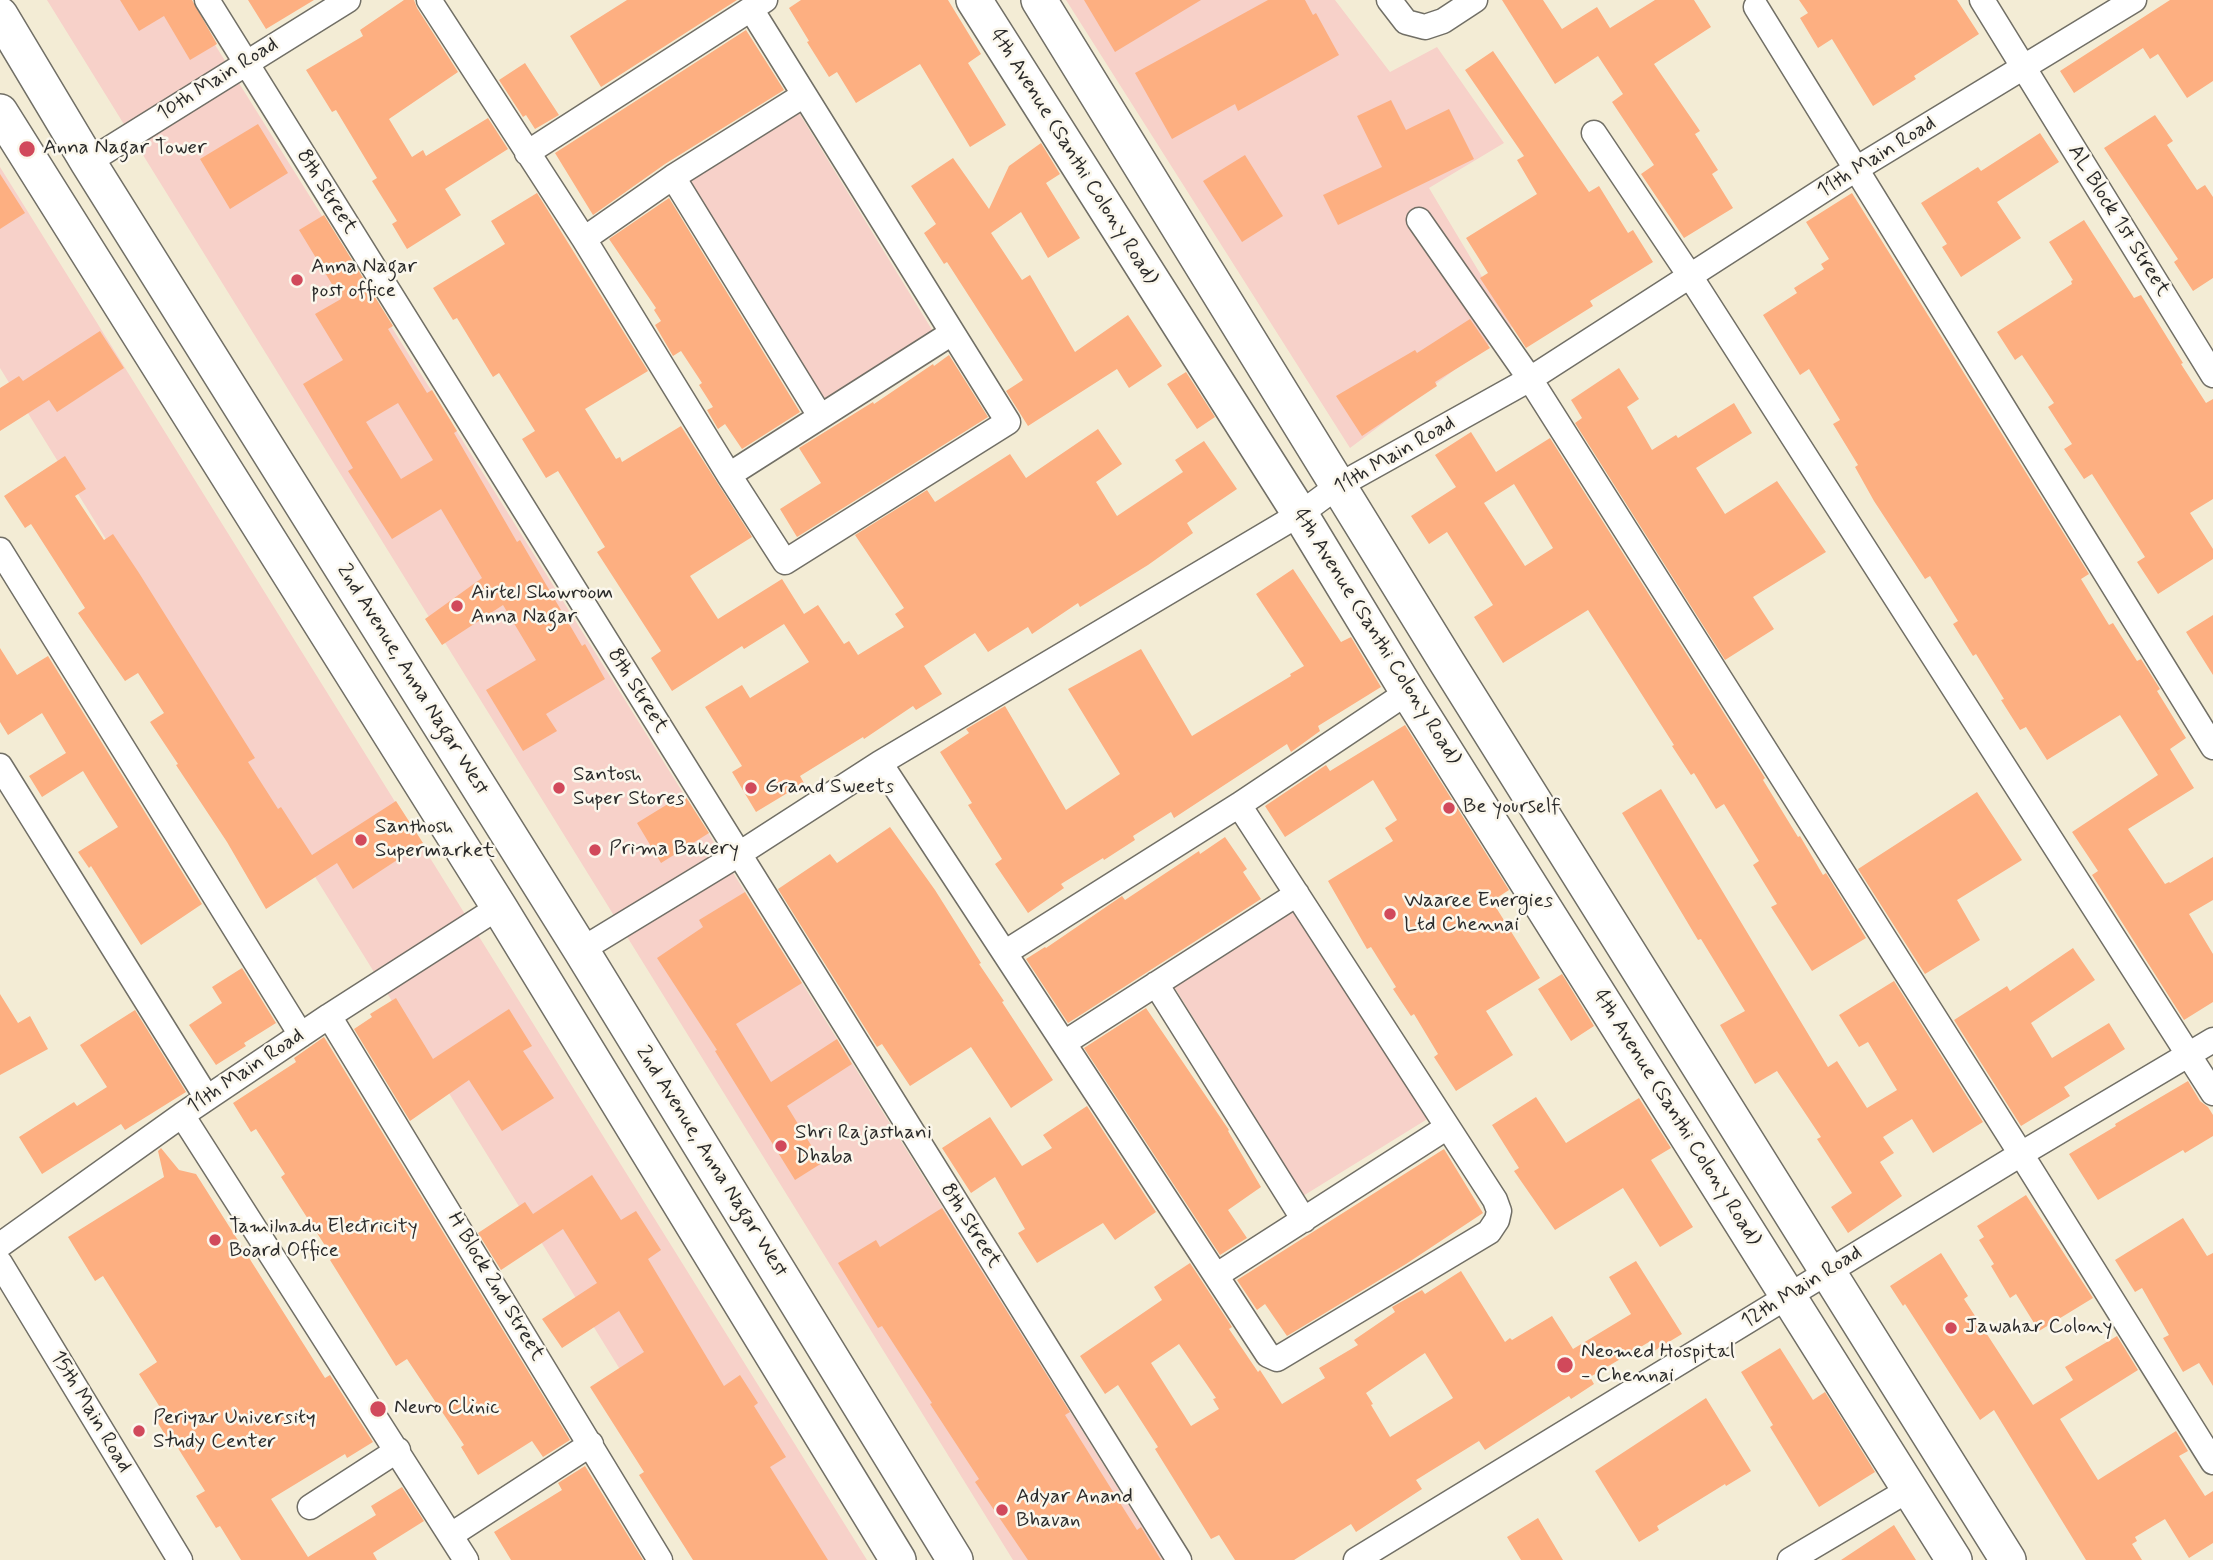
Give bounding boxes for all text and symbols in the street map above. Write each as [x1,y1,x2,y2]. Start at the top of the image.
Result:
street label: 4th Avenue (Santhi Colony Road) [983,24,1163,290]
street label: 10th Main Road [153,33,283,127]
street label: 11th Main Road [1813,111,1941,205]
place label: Anna Nagar Tower [43,136,207,162]
marker: Anna Nagar Tower [17,139,37,159]
street label: AL Block 1st Street [2061,141,2175,301]
street label: 8th Street [290,145,362,239]
place label: Anna Nagar post office [311,255,417,305]
marker: Anna Nagar post office [289,272,305,288]
street label: 11th Main Road [1330,411,1460,501]
street label: 4th Avenue (Santhi Colony Road) [1286,504,1466,770]
street label: 2nd Avenue, Anna Nagar West [330,560,494,800]
place label: Airtel Showroom Anna Nagar [471,581,613,631]
marker: Airtel Showroom Anna Nagar [449,598,465,614]
street label: 8th Street [601,644,673,738]
place label: Santosh Super Stores [573,763,685,813]
place label: Grand Sweets [765,775,894,801]
marker: Santosh Super Stores [551,780,567,796]
marker: Grand Sweets [743,780,759,796]
place label: Be yourself [1463,795,1560,821]
marker: Be yourself [1441,800,1457,816]
place label: Santhosh Supermarket [375,815,495,865]
marker: Santhosh Supermarket [353,832,369,848]
place label: Prima Bakery [609,837,739,863]
marker: Prima Bakery [587,842,603,858]
place label: Waaree Energies Ltd Chennai [1404,889,1553,939]
marker: Waaree Energies Ltd Chennai [1382,906,1398,922]
street label: 4th Avenue (Santhi Colony Road) [1586,985,1766,1251]
street label: 11th Main Road [183,1024,309,1120]
street label: 2nd Avenue, Anna Nagar West [629,1042,793,1282]
place label: Shri Rajasthani Dhaba [795,1121,932,1171]
marker: Shri Rajasthani Dhaba [773,1138,789,1154]
street label: 8th Street [934,1179,1006,1273]
street label: H Block 2nd Street [441,1208,549,1366]
place label: Tamilnadu Electricity Board Office [229,1215,418,1265]
marker: Tamilnadu Electricity Board Office [207,1232,223,1248]
street label: 12th Main Road [1737,1241,1867,1335]
place label: Jawahar Colony [1965,1315,2113,1341]
marker: Jawahar Colony [1943,1320,1959,1336]
place label: Neomed Hospital - Chennai [1581,1340,1735,1390]
street label: 15th Main Road [44,1347,136,1477]
marker: Neomed Hospital - Chennai [1555,1355,1575,1375]
place label: Neuro Clinic [394,1396,500,1422]
marker: Neuro Clinic [368,1399,388,1419]
place label: Periyar University Study Center [153,1406,316,1456]
marker: Periyar University Study Center [131,1423,147,1439]
place label: Adyar Anand Bhavan [1016,1485,1133,1535]
marker: Adyar Anand Bhavan [994,1502,1010,1518]

